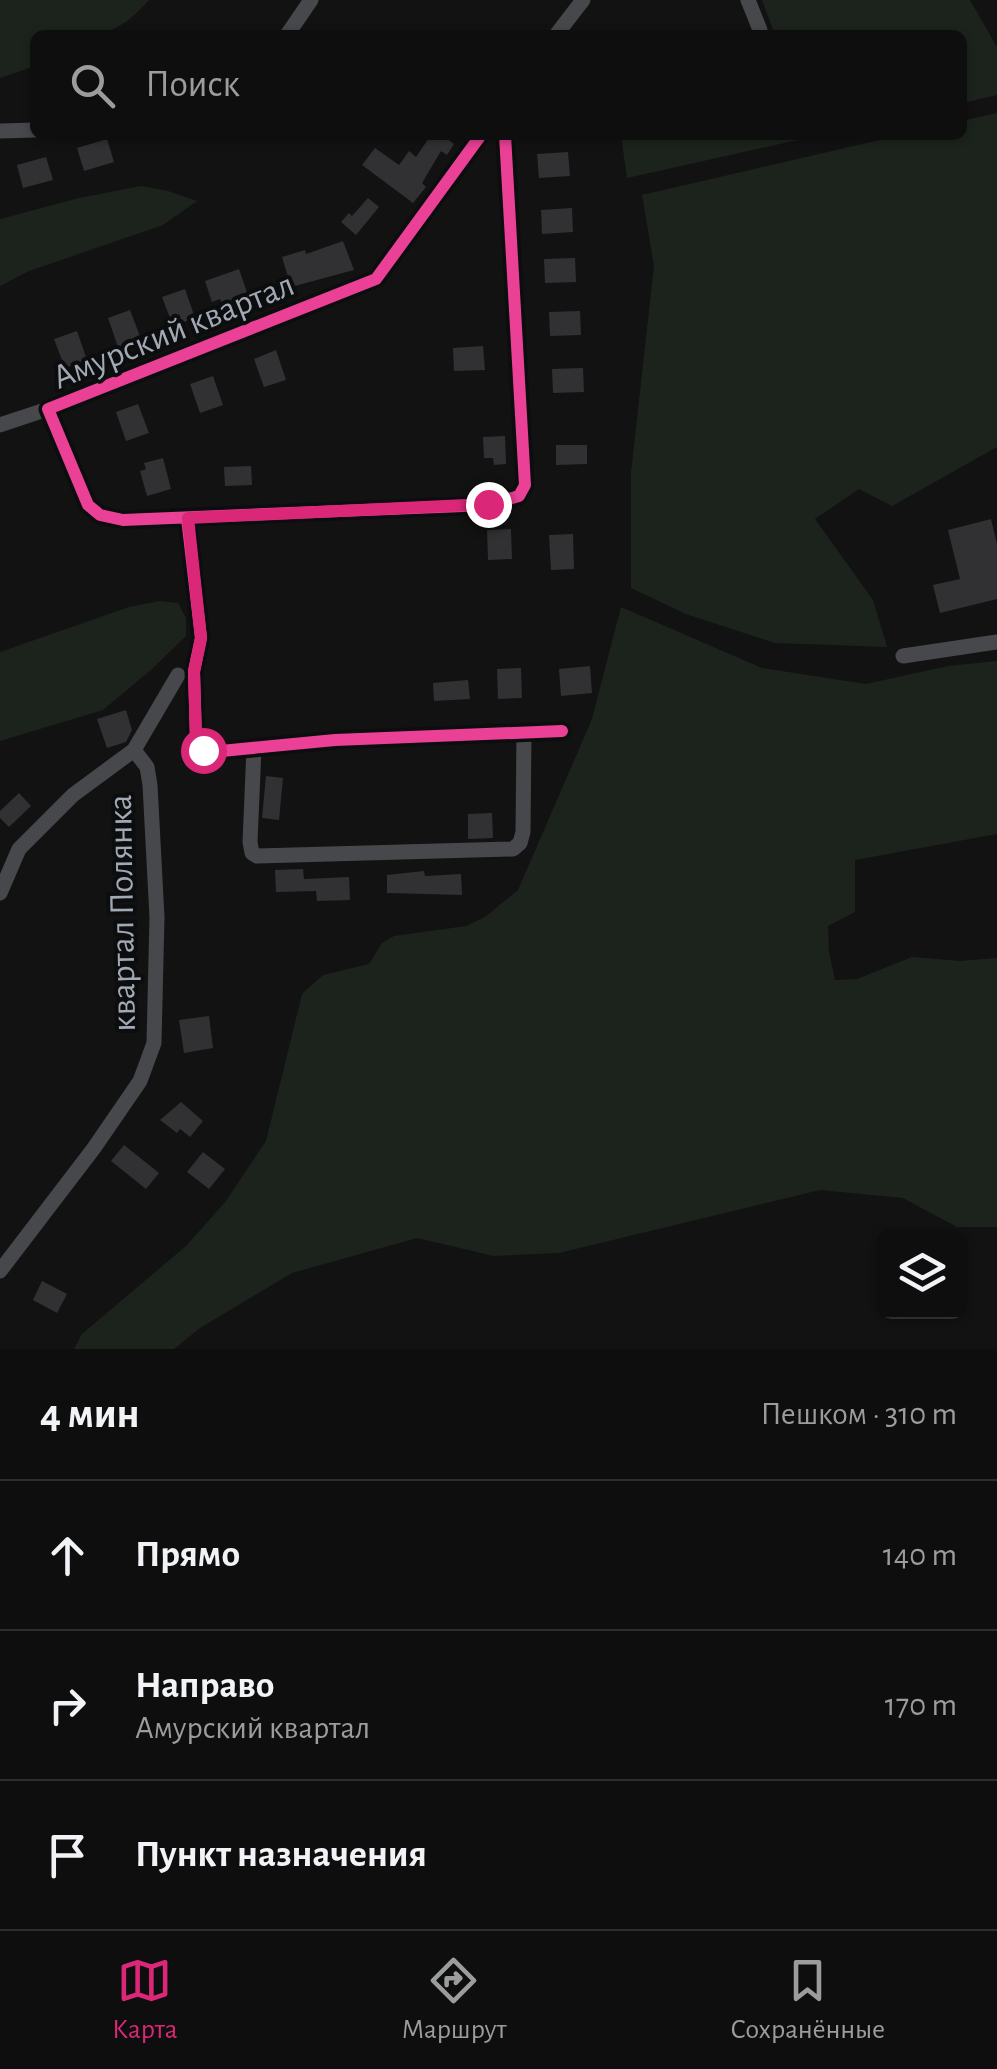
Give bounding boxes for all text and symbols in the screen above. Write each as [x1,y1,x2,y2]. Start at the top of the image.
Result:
search box [30,30,967,140]
icon: search [65,58,120,113]
text: Поиск [145,66,240,104]
street label: Амурский квартал [48,267,299,396]
route end [466,482,512,528]
route start [181,728,227,774]
street label: квартал Полянка [103,794,142,1032]
map controls [877,1229,967,1319]
button: layers [877,1229,967,1319]
text: 4 мин [40,1393,140,1435]
text: Пешком · 310 m [760,1398,957,1430]
icon: ahead [40,1528,95,1583]
text: Прямо [135,1536,240,1574]
text: 140 m [883,1539,957,1571]
text: Направо [135,1667,274,1705]
icon: right [40,1678,95,1733]
text: 170 m [885,1689,957,1721]
text: Амурский квартал [135,1712,370,1744]
icon: arrive [40,1828,95,1883]
text: Пункт назначения [135,1836,427,1874]
tab: Карта [112,1953,178,2047]
tab: Маршрут [401,1953,507,2047]
tab: Сохранённые [730,1953,885,2047]

